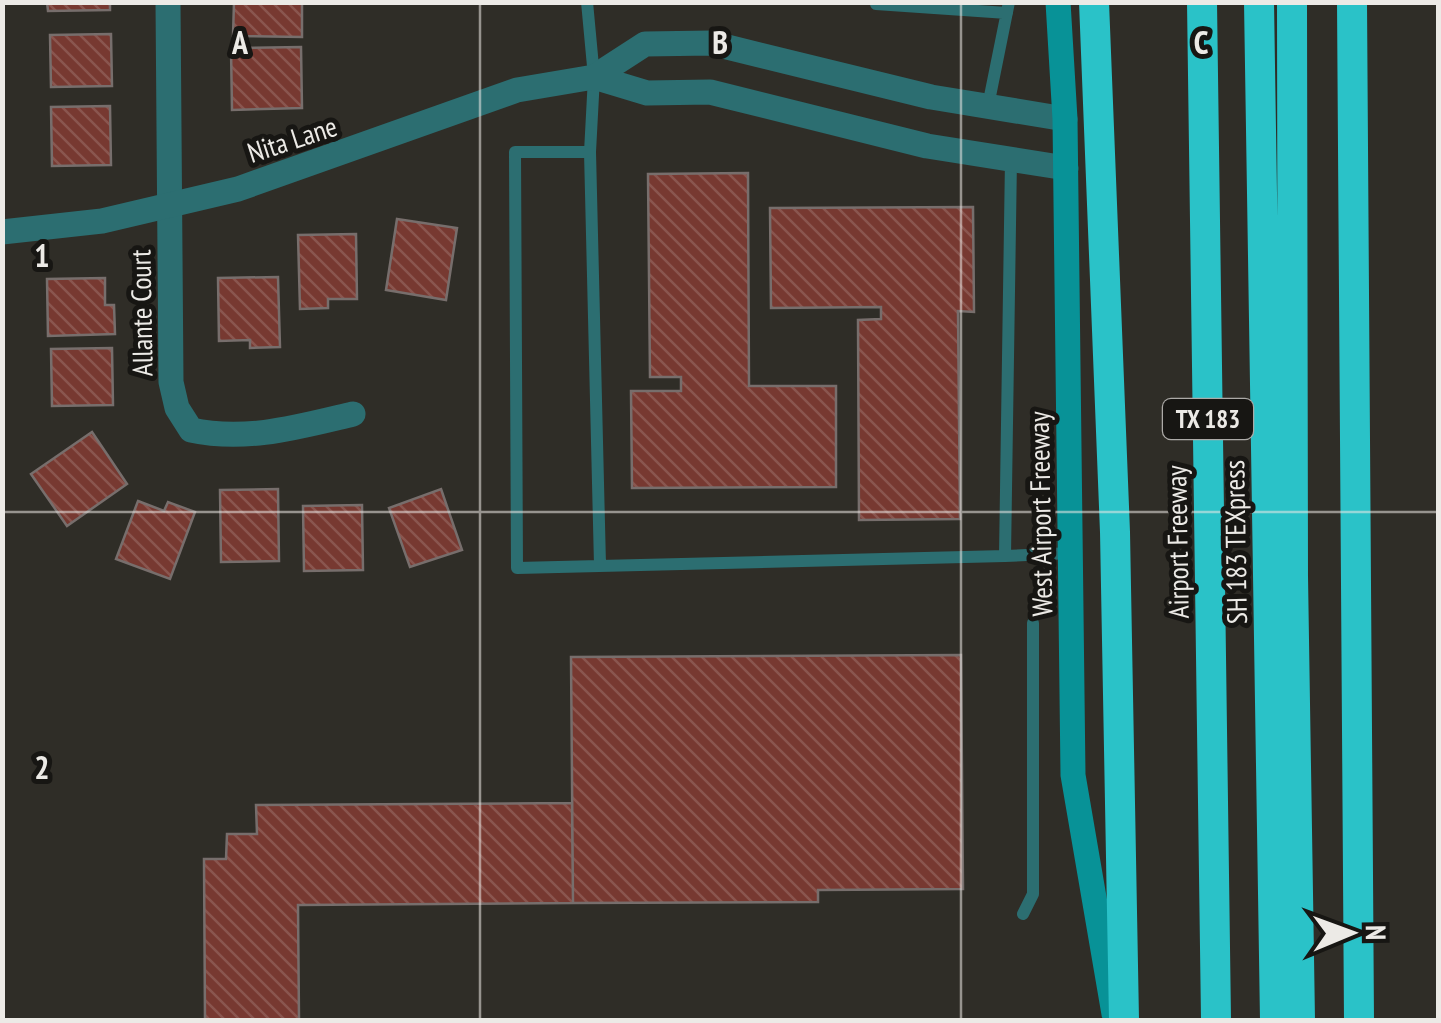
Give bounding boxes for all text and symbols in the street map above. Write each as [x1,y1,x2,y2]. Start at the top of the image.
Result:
text: A [231,21,249,63]
text: B [712,21,728,63]
text: C [1194,21,1209,63]
street label: Nita Lane [242,107,342,171]
text: 1 [34,234,50,276]
street label: Allante Court [121,249,161,377]
road number: TX 183 [1163,399,1253,439]
street label: West Airport Freeway [1020,411,1060,617]
street label: SH 183 TEXpress [1215,460,1255,624]
street label: Airport Freeway [1157,465,1197,619]
text: 2 [34,746,50,788]
north arrow [1301,883,1401,983]
text: N [1358,925,1395,940]

